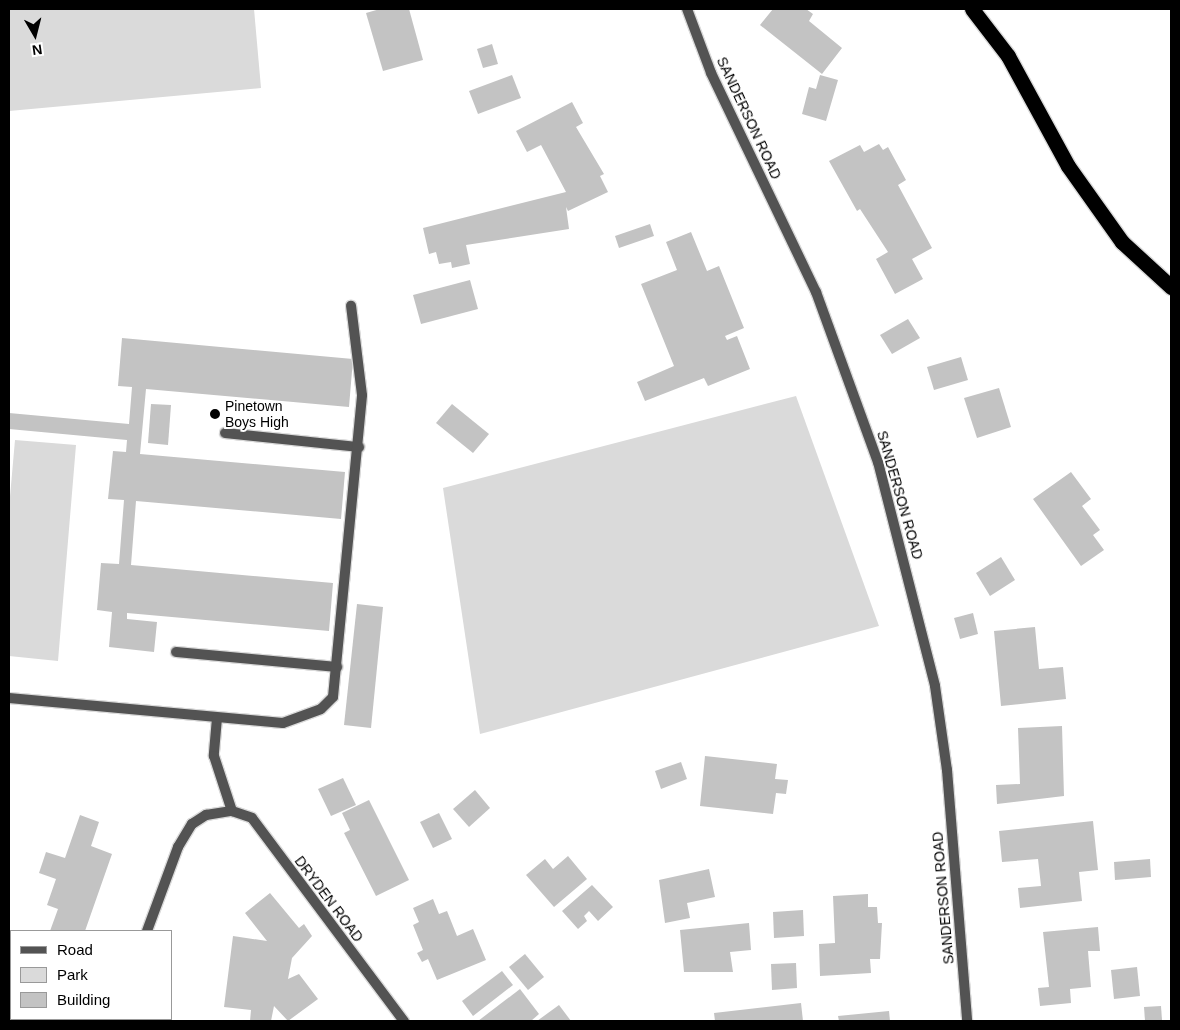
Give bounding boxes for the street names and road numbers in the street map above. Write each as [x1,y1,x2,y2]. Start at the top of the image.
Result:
street label: SANDERSON ROAD [713,54,785,182]
street label: SANDERSON ROAD [874,429,926,561]
street label: SANDERSON ROAD [929,831,957,965]
street label: DRYDEN ROAD [291,853,367,945]

